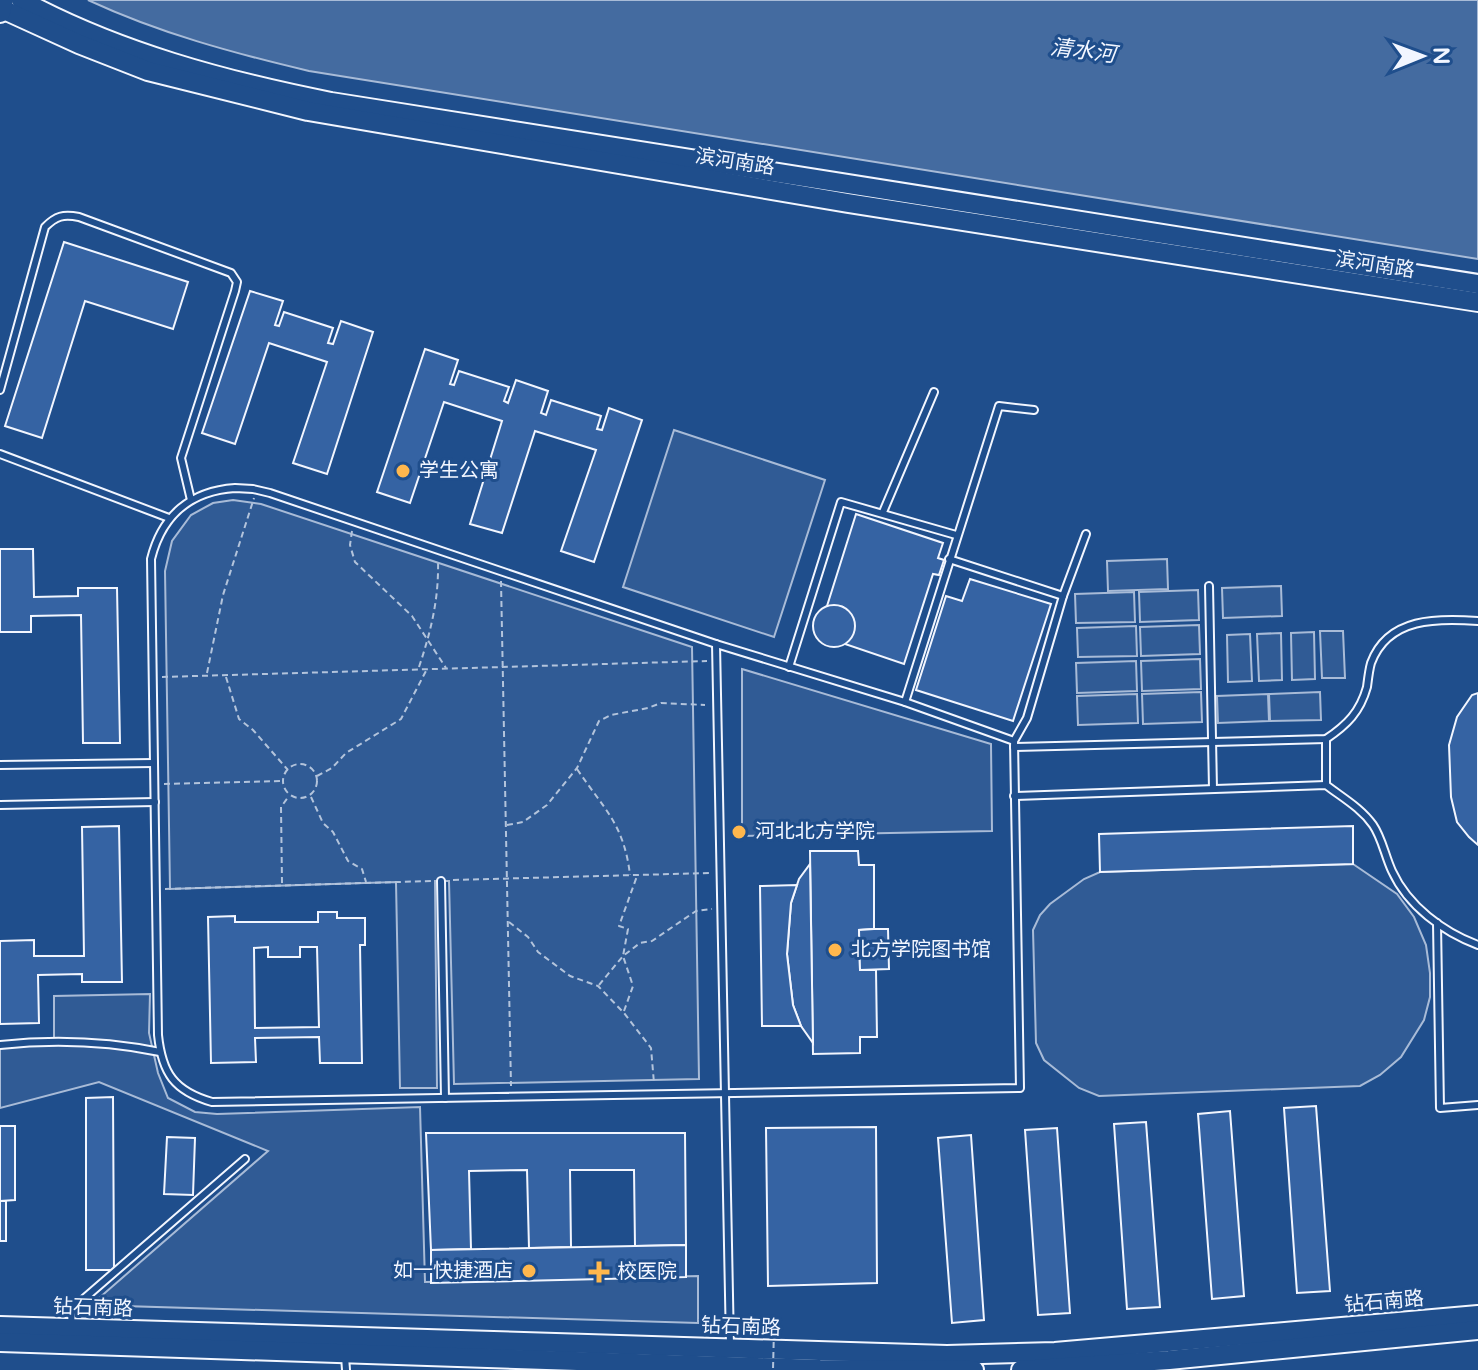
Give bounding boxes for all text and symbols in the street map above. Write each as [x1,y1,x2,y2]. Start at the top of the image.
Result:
north arrow [1382,16,1462,96]
water label: 清水河 [1049,34,1121,68]
text: N [1428,47,1454,65]
street label: 滨河南路 [694,144,776,180]
street label: 滨河南路 [1334,247,1416,283]
place label: 学生公寓 [419,459,499,483]
marker: 学生公寓 [394,462,412,480]
place label: 河北北方学院 [755,820,875,844]
marker: 河北北方学院 [730,823,748,841]
place label: 北方学院图书馆 [851,938,991,962]
marker: 北方学院图书馆 [826,941,844,959]
place label: 如一快捷酒店 [393,1259,513,1283]
place label: 校医院 [617,1260,677,1284]
marker: 校医院 [588,1261,610,1283]
marker: 如一快捷酒店 [520,1262,538,1280]
street label: 钻石南路 [1343,1287,1425,1317]
street label: 钻石南路 [53,1295,133,1321]
street label: 钻石南路 [701,1314,781,1340]

